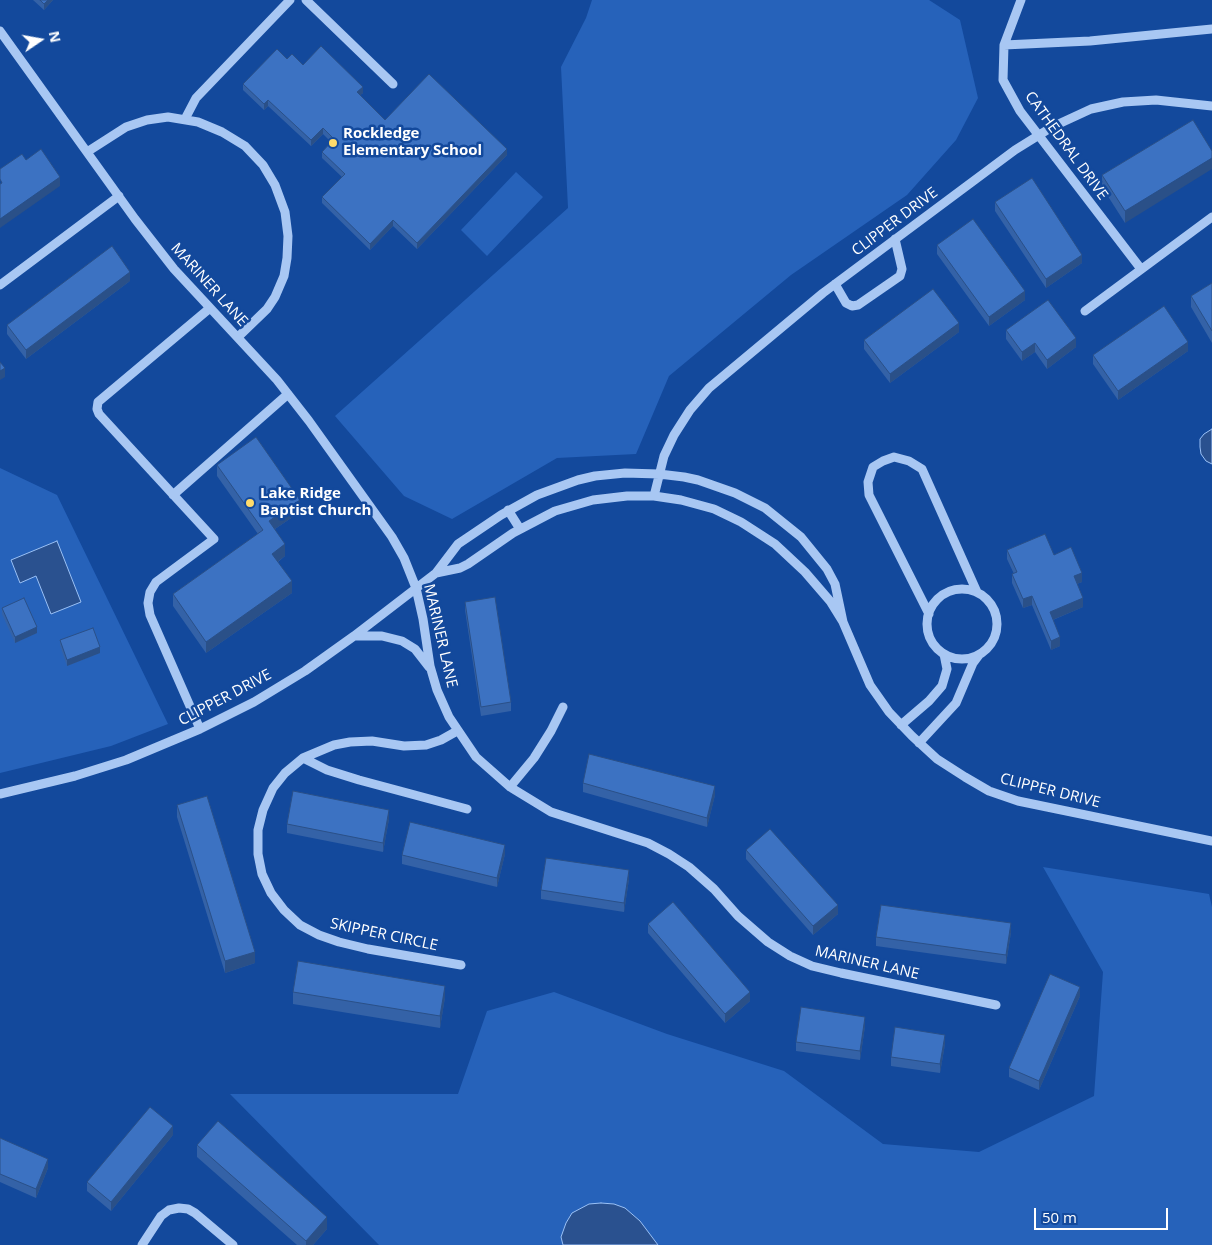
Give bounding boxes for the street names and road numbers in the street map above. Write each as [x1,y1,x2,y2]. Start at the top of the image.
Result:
street label: CATHEDRAL DRIVE [1021,88,1111,204]
street label: CLIPPER DRIVE [849,184,941,260]
street label: MARINER LANE [167,240,251,330]
street label: MARINER LANE [419,582,461,690]
street label: CLIPPER DRIVE [175,666,275,730]
street label: CLIPPER DRIVE [998,770,1102,812]
street label: SKIPPER CIRCLE [329,915,439,955]
street label: MARINER LANE [813,942,921,984]

